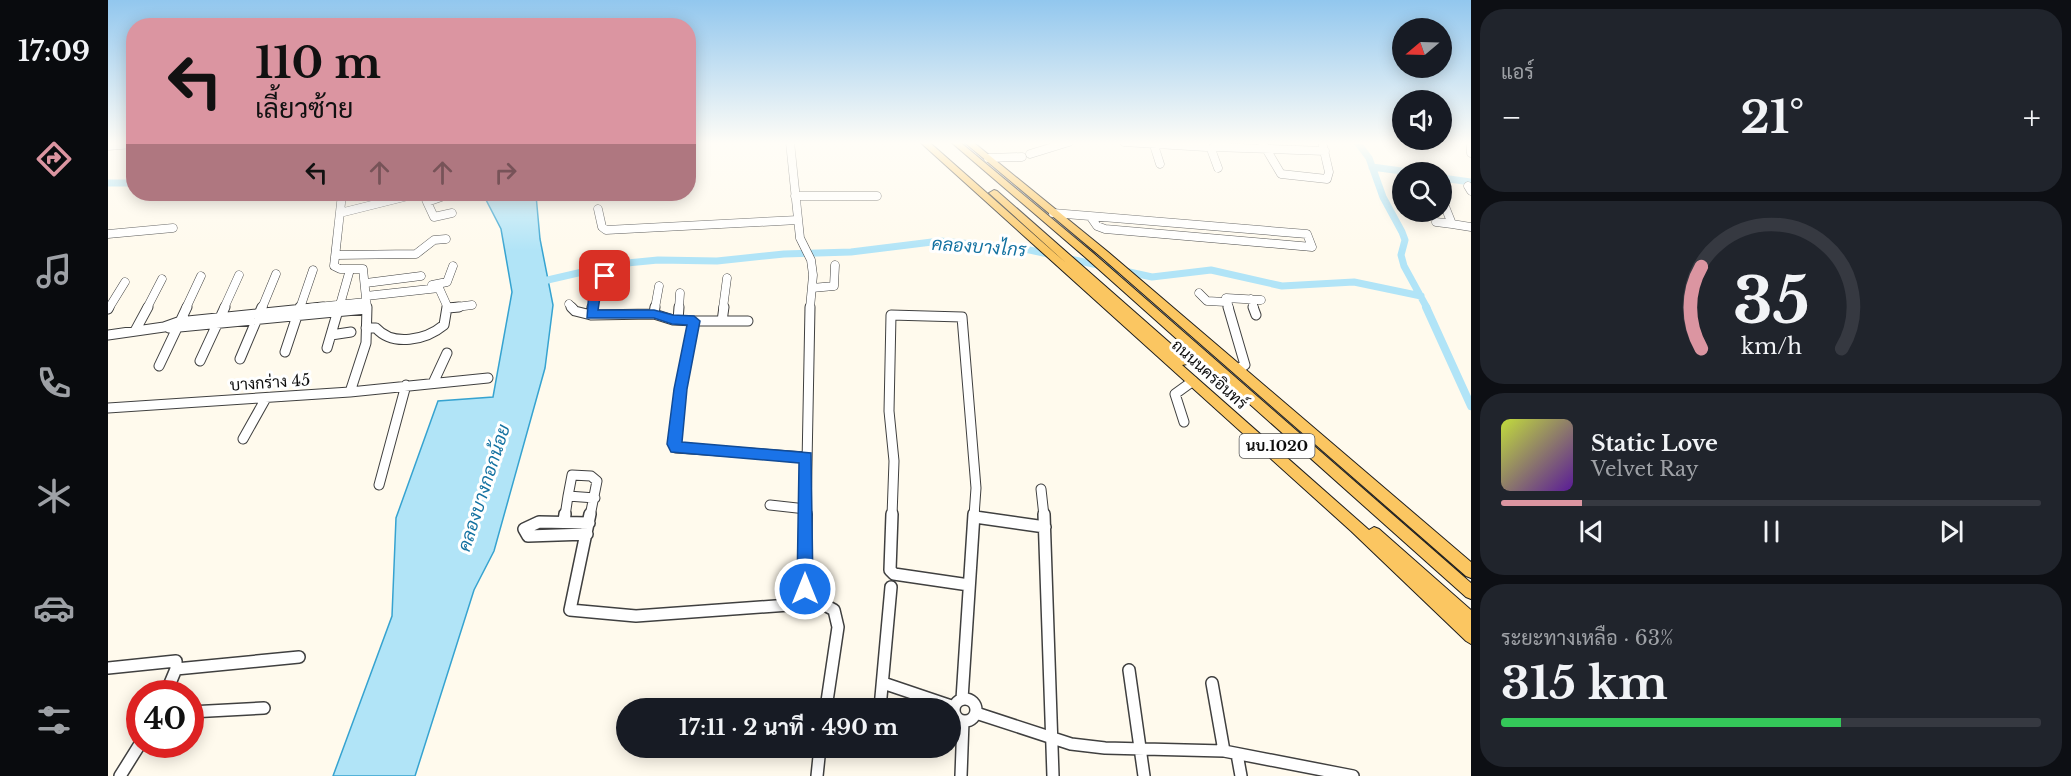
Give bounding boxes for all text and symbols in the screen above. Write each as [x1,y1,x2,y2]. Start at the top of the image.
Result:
north arrow [1392,18,1452,78]
map controls [1392,18,1452,222]
text: 17:09 [18,35,90,68]
text: 110 m [255,37,381,89]
icon: left [156,42,234,120]
text: แอร์ [1501,60,1534,84]
text: 21° [1740,89,1804,145]
button: sound [1392,90,1452,150]
text: เลี้ยวซ้าย [255,92,353,125]
text: − [1501,97,1522,138]
text: + [2023,97,2041,138]
icon: directions [33,138,75,180]
icon: left [300,156,333,189]
icon: ahead [363,156,396,189]
icon: ahead [426,156,459,189]
icon: right [489,156,522,189]
button: search [1392,162,1452,222]
water label: คลองบางไกร [931,231,1028,261]
icon: music [33,250,75,292]
pin [579,250,630,301]
icon: arrive [588,259,621,292]
text: 35 [1733,262,1809,340]
street label: ถนนนครอินทร์ [1168,333,1254,413]
text: km/h [1741,334,1802,361]
icon: phone [33,362,75,404]
street label: บางกร่าง 45 [229,369,311,395]
water label: คลองบางกอกน้อย [452,421,515,554]
text: Static Love [1591,430,1718,457]
road number: นบ.1020 [1240,434,1314,458]
text: Velvet Ray [1591,457,1699,481]
icon: climate [33,475,75,517]
icon: previous [1575,515,1608,548]
icon: pause [1755,515,1788,548]
icon: next [1935,515,1968,548]
position arrow [773,557,837,621]
icon: car [33,587,75,629]
text: ระยะทางเหลือ · 63% [1501,626,1673,650]
text: 315 km [1501,655,1668,711]
speed limit sign: 40 [126,680,204,758]
icon: filters [33,699,75,741]
text: 17:11 · 2 นาที · 490 m [679,714,898,741]

